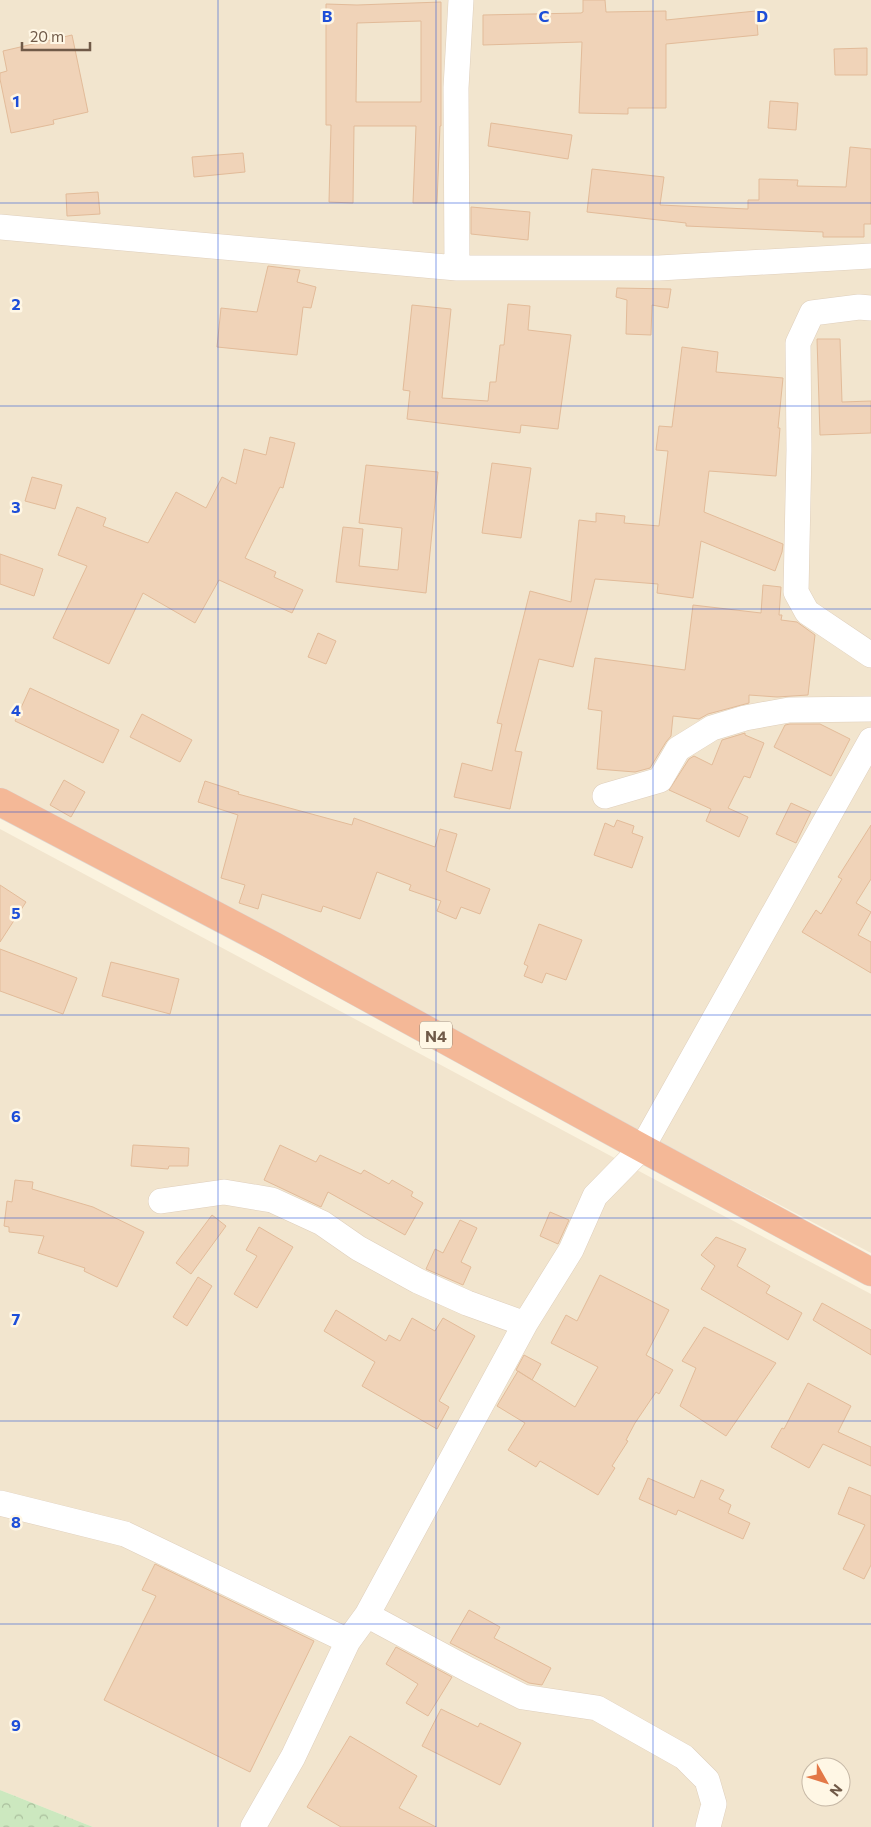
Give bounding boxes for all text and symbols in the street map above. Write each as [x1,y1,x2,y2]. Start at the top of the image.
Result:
text: B [322,6,333,25]
text: C [539,6,550,25]
text: D [756,6,768,25]
scale bar [22,20,90,52]
text: 20 m [30,27,64,45]
text: 1 [12,91,20,110]
text: 2 [11,294,21,313]
text: 3 [11,497,21,516]
text: 4 [11,700,21,719]
text: 5 [11,903,21,922]
road number: N4 [420,1022,452,1048]
text: 6 [11,1106,21,1125]
text: 7 [12,1309,21,1328]
text: 8 [11,1512,21,1531]
text: 9 [11,1715,21,1734]
north arrow [801,1757,851,1807]
text: N [827,1781,846,1800]

